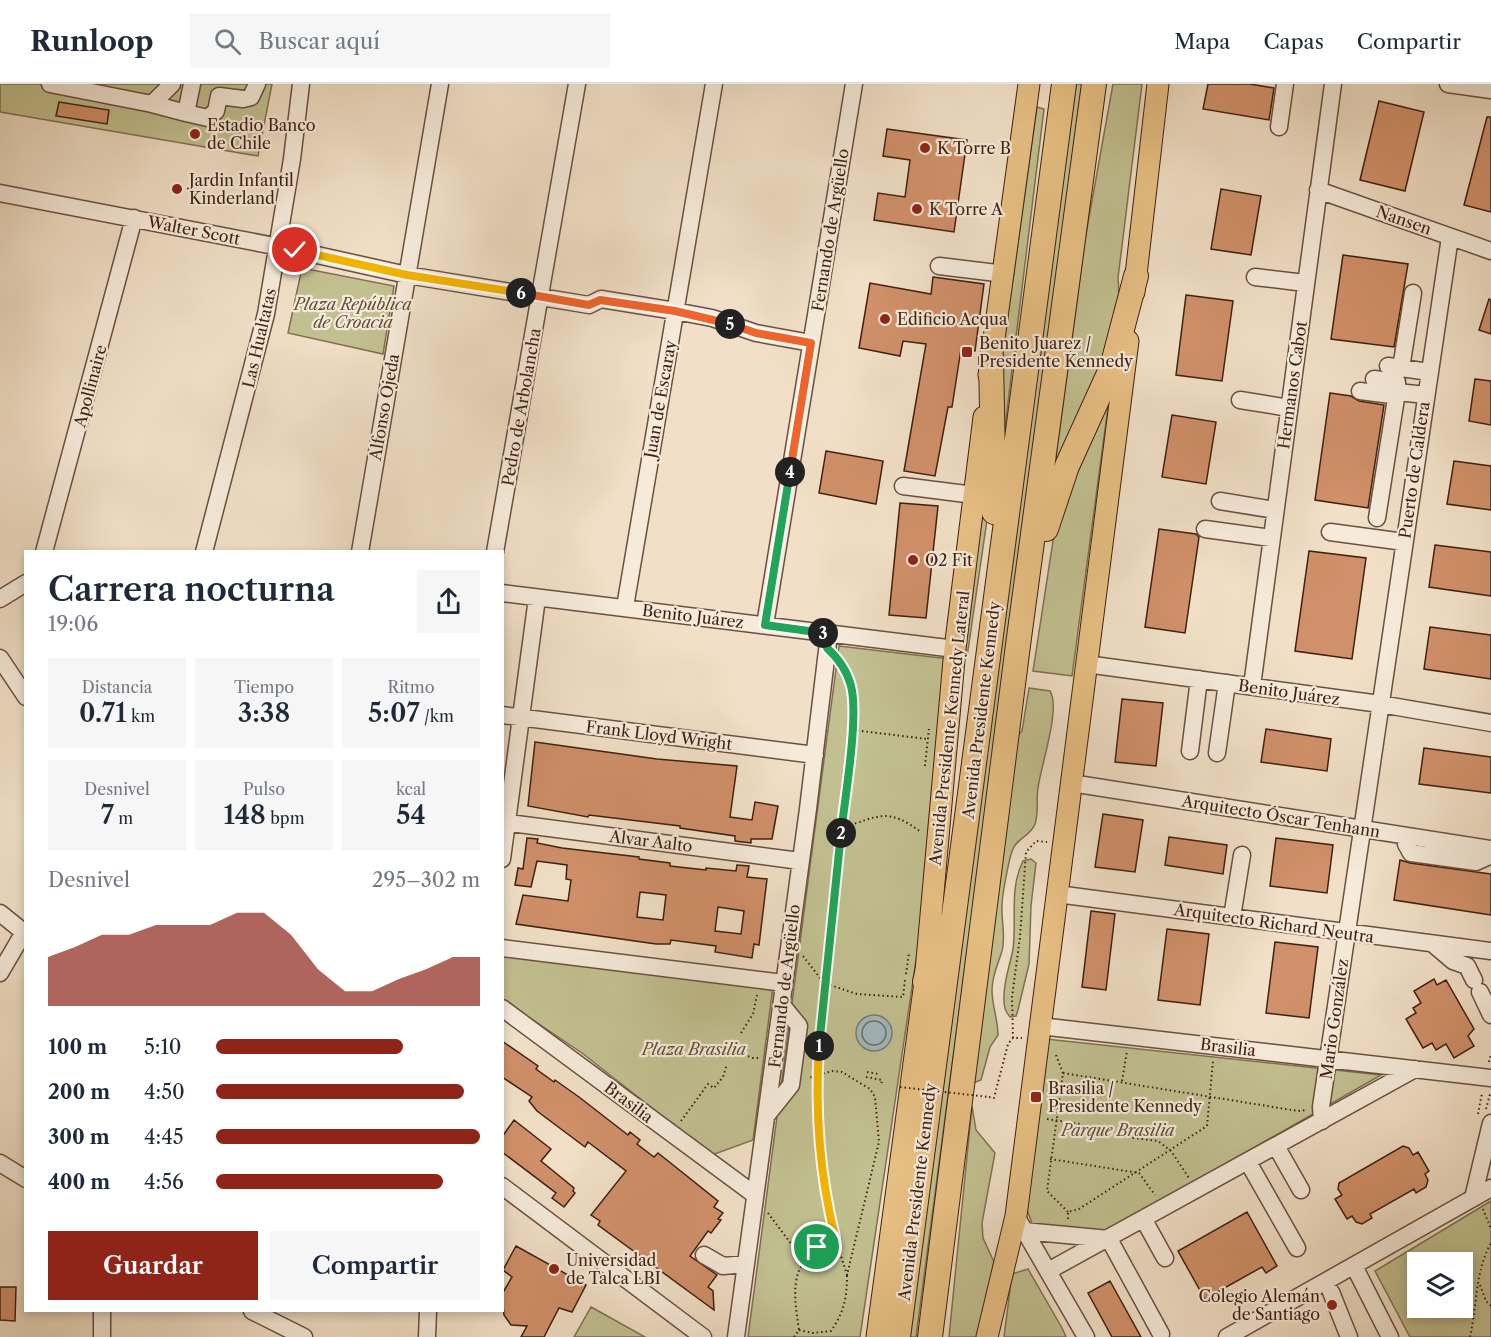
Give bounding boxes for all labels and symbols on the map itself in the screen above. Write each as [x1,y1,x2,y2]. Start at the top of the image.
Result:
place label: Estadio Banco de Chile [207,115,316,153]
marker: Estadio Banco de Chile [188,127,202,141]
place label: K Torre B [937,138,1011,158]
marker: K Torre B [918,141,932,155]
street label: Fernando de Argüello [807,147,853,313]
place label: Jardin Infantil Kinderland [186,170,294,208]
marker: Jardin Infantil Kinderland [170,182,184,196]
place label: K Torre A [929,199,1004,219]
street label: Nansen [1374,201,1434,239]
marker: K Torre A [910,202,924,216]
street label: Walter Scott [145,211,242,249]
pin [269,224,320,275]
pin: 6 [506,278,536,308]
street label: Las Hualtatas [238,286,280,390]
park label: Plaza República de Croacia [292,294,412,332]
pin: 5 [715,309,745,339]
place label: Edificio Acqua [897,309,1008,329]
marker: Edificio Acqua [878,312,892,326]
street label: Hermanos Cabot [1273,319,1311,450]
street label: Pedro de Arbolancha [497,326,545,487]
place label: Benito Juarez / Presidente Kennedy [979,333,1134,371]
street label: Juan de Escaray [639,337,680,463]
street label: Apollinaire [69,342,111,430]
marker: Benito Juarez / Presidente Kennedy [960,345,974,359]
street label: Alfonso Ojeda [365,352,403,463]
street label: Puerto de Caldera [1394,400,1434,540]
pin: 4 [775,457,805,487]
place label: O2 Fit [925,550,973,570]
marker: O2 Fit [906,553,920,567]
street label: Avenida Presidente Kennedy Lateral [925,589,973,867]
street label: Avenida Presidente Kennedy [958,599,1004,821]
street label: Benito Juárez [641,600,745,632]
pin: 3 [808,618,838,648]
street label: Benito Juárez [1237,675,1341,709]
street label: Frank Lloyd Wright [585,716,734,754]
street label: Arquitecto Óscar Tenhann [1179,790,1382,842]
pin: 2 [826,818,856,848]
street label: Alvar Aalto [607,826,694,856]
street label: Arquitecto Richard Neutra [1172,899,1376,947]
street label: Fernando de Argüello [764,903,804,1069]
street label: Mario González [1316,957,1352,1081]
pin: 1 [804,1031,834,1061]
street label: Brasilia [1199,1034,1258,1060]
park label: Plaza Brasilia [640,1039,747,1059]
street label: Brasilia [601,1077,658,1127]
place label: Brasilia / Presidente Kennedy [1048,1078,1203,1116]
street label: Avenida Presidente Kennedy [894,1081,940,1303]
marker: Brasilia / Presidente Kennedy [1029,1090,1043,1104]
park label: Parque Brasilia [1059,1120,1175,1140]
pin [791,1221,842,1272]
place label: Universidad de Talca LBI [566,1250,661,1288]
marker: Universidad de Talca LBI [547,1262,561,1276]
place label: Colegio Alemán de Santiago [1198,1286,1320,1324]
marker: Colegio Alemán de Santiago [1325,1298,1339,1312]

